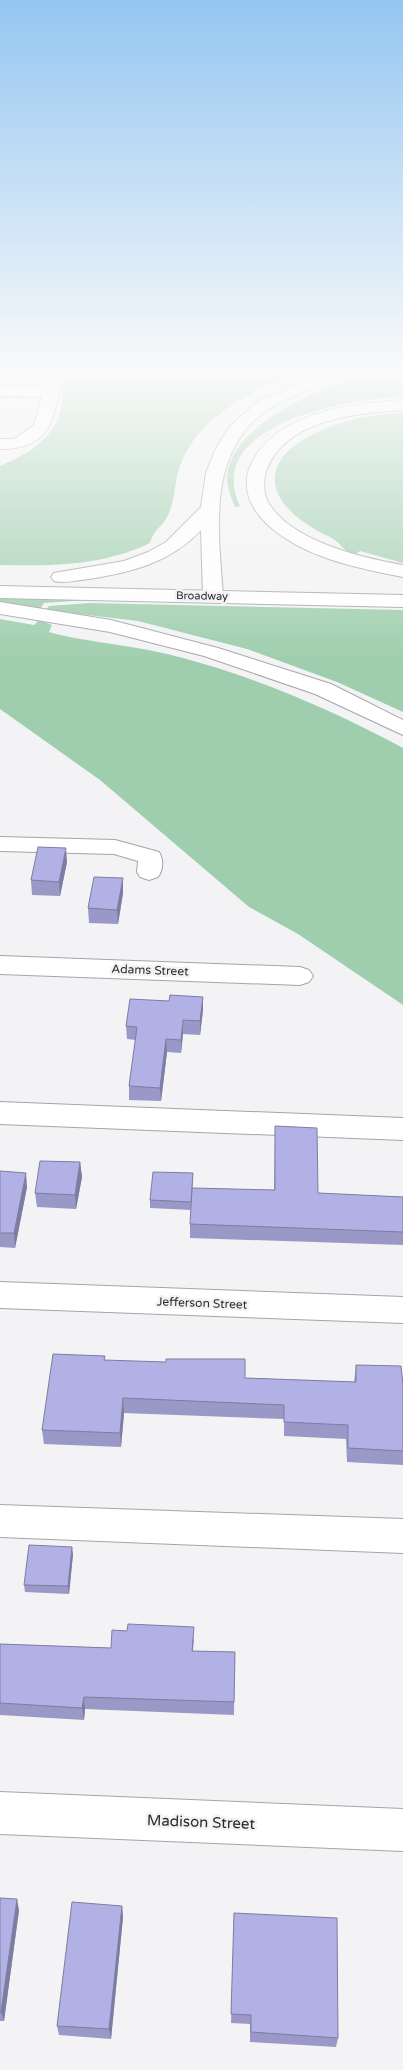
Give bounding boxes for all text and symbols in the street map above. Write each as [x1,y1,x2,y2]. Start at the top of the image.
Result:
street label: Broadway [176,589,228,603]
street label: Adams Street [111,962,189,978]
street label: Jefferson Street [157,1294,248,1312]
street label: Madison Street [147,1811,256,1833]

